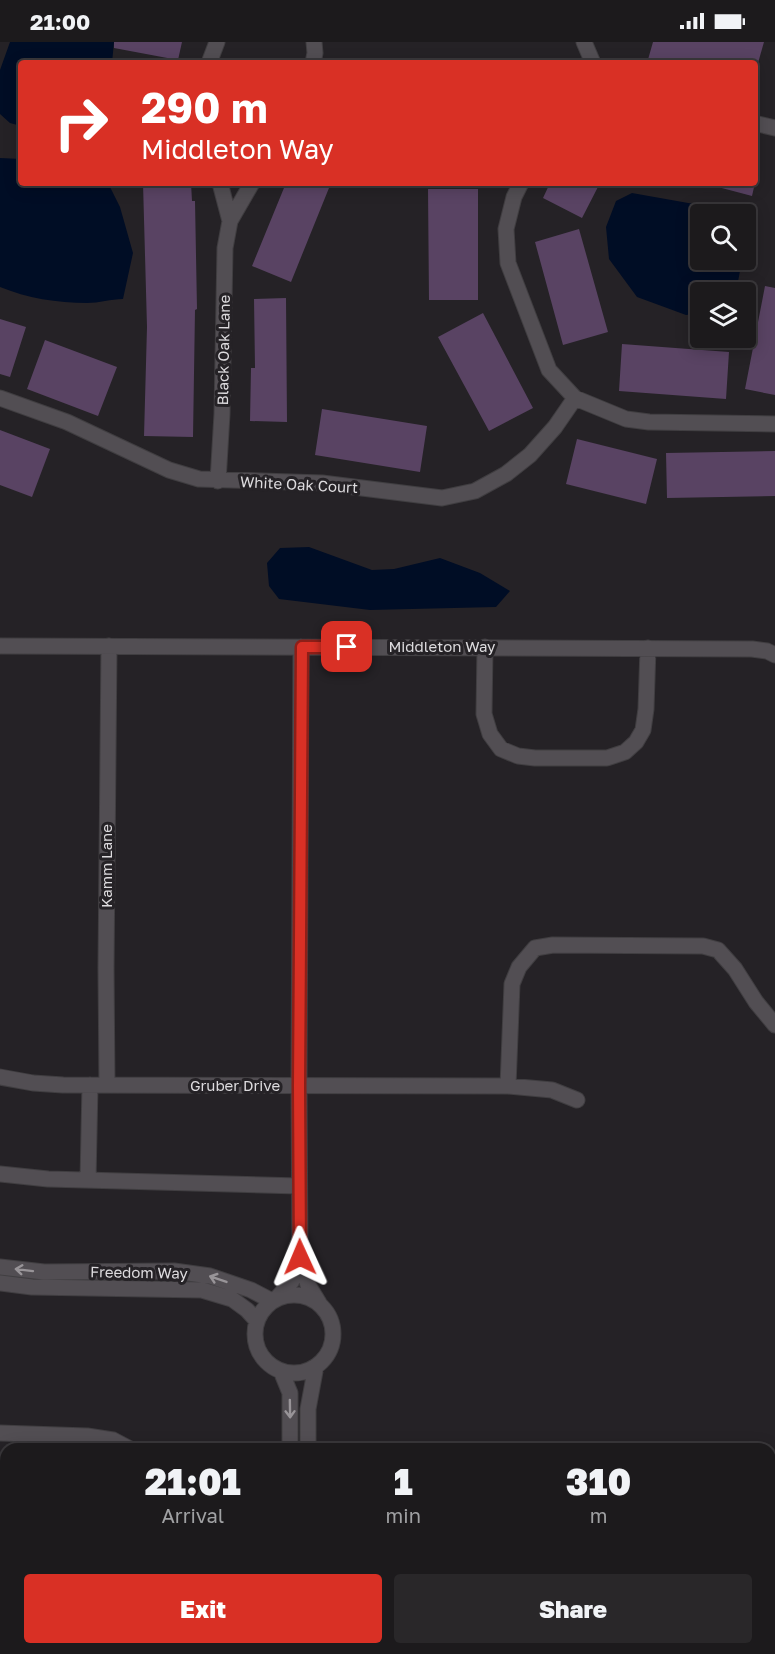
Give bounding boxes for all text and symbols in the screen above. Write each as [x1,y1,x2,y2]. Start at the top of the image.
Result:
text: 21:00 [30,8,90,35]
text: 290 m [141,82,268,132]
icon: right [42,84,120,162]
text: Middleton Way [141,133,334,165]
map controls [690,204,756,348]
button: search [690,204,756,270]
button: layers [690,282,756,348]
street label: Black Oak Lane [213,294,233,405]
street label: White Oak Court [239,472,359,496]
pin [321,621,372,672]
icon: arrive [330,630,363,663]
street label: Middleton Way [388,637,496,655]
street label: Kamm Lane [97,824,115,908]
street label: Gruber Drive [190,1076,280,1094]
position arrow [268,1225,332,1289]
street label: Freedom Way [90,1262,189,1282]
one-way arrow [15,1264,35,1275]
one-way arrow [209,1273,228,1284]
one-way arrow [284,1399,296,1419]
text: 21:01 [145,1460,241,1503]
text: 1 [394,1460,413,1503]
text: 310 [566,1460,631,1503]
text: Arrival [161,1503,224,1527]
text: min [386,1503,421,1527]
text: m [590,1503,607,1527]
button: Exit [24,1574,382,1643]
button: Share [394,1574,752,1643]

